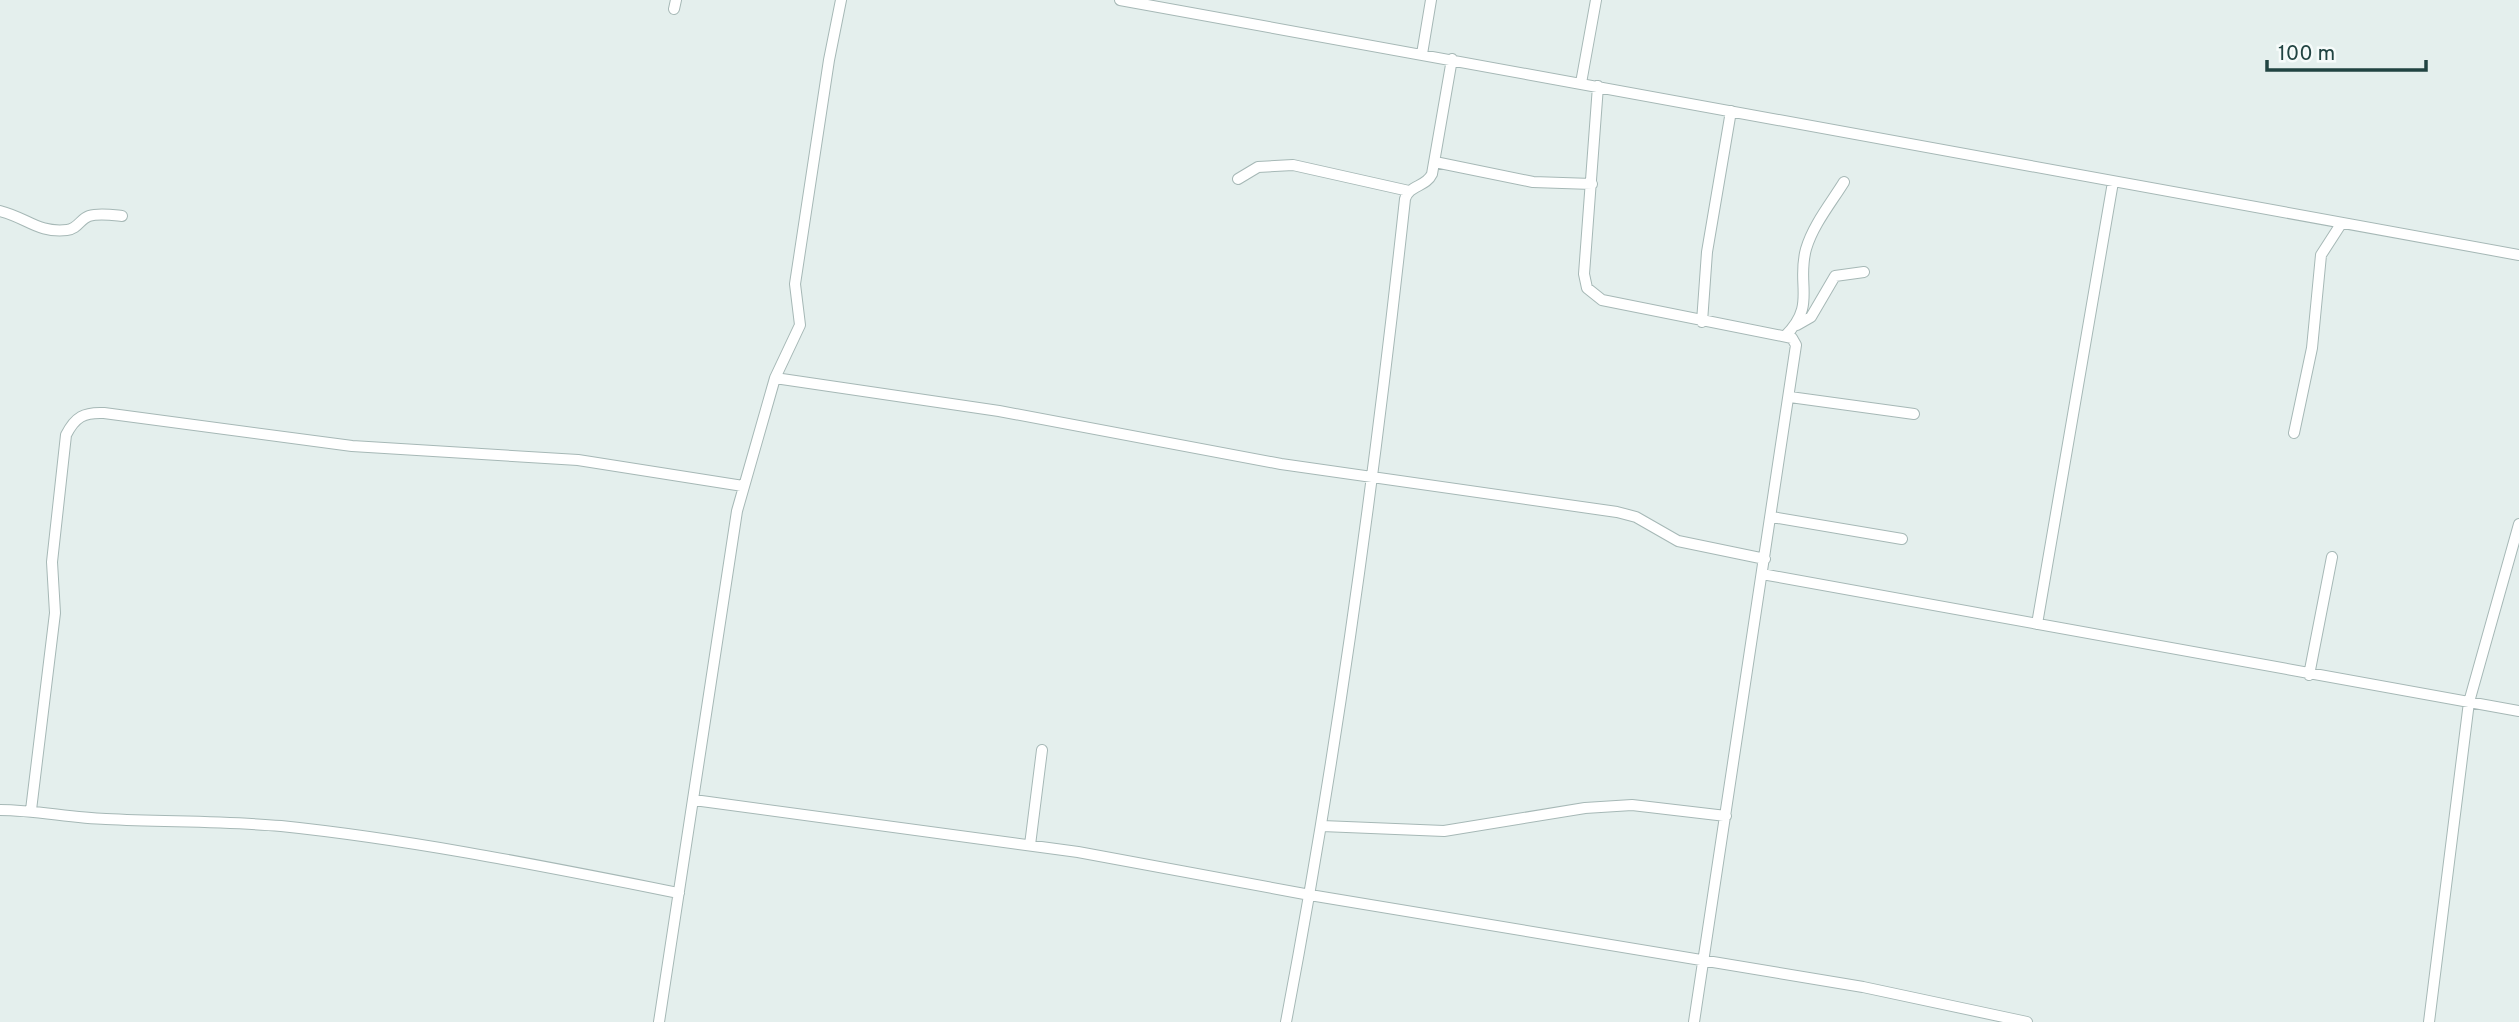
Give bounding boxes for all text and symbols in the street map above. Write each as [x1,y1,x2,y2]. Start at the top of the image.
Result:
scale bar [2267,28,2426,72]
text: 100 m [2278,41,2335,68]

